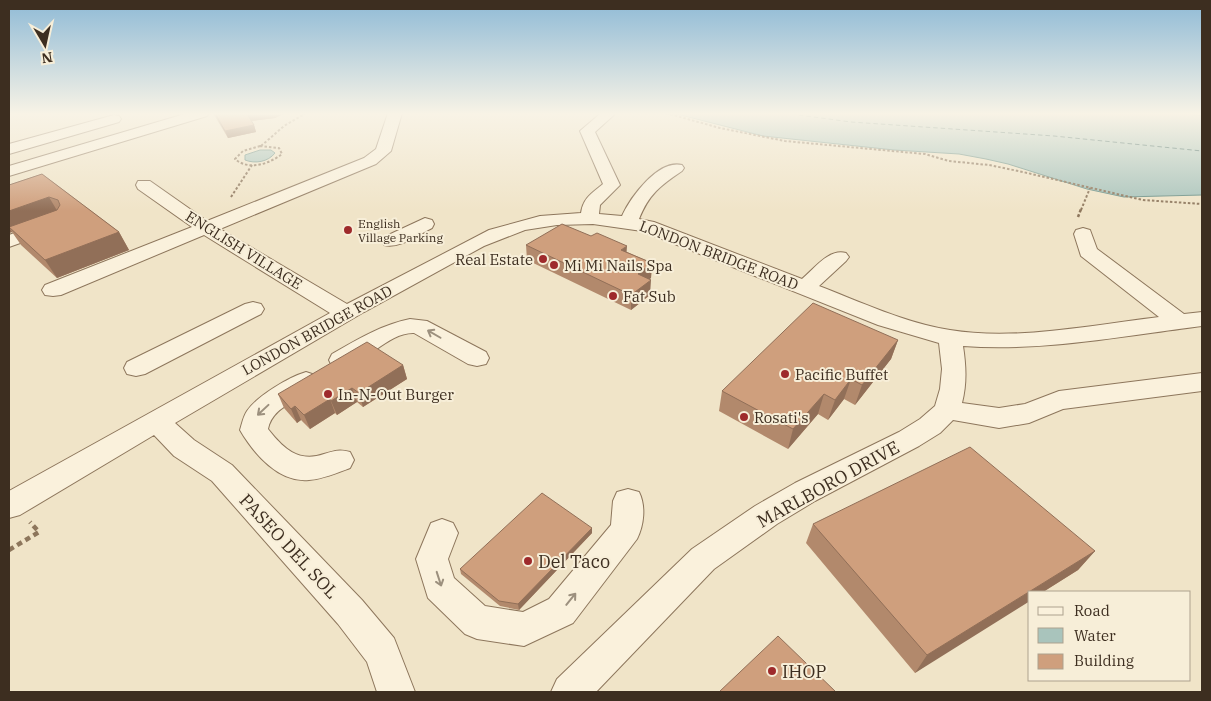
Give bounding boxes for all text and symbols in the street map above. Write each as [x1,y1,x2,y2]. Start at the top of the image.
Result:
north arrow [20,20,70,70]
text: N [40,48,54,68]
street label: ENGLISH VILLAGE [182,206,306,294]
place label: English Village Parking [358,216,444,245]
street label: LONDON BRIDGE ROAD [637,216,801,294]
marker: English Village Parking [342,224,354,236]
place label: Real Estate [455,250,533,269]
marker: Real Estate [537,253,549,265]
place label: Mi Mi Nails Spa [564,256,673,275]
marker: Mi Mi Nails Spa [548,259,560,271]
street label: LONDON BRIDGE ROAD [239,281,395,379]
place label: Fat Sub [623,287,676,306]
marker: Fat Sub [607,290,619,302]
one-way arrow [428,329,442,339]
place label: Pacific Buffet [795,365,888,384]
marker: Pacific Buffet [779,368,791,380]
place label: In-N-Out Burger [338,385,454,404]
marker: In-N-Out Burger [322,388,334,400]
one-way arrow [257,404,270,416]
place label: Rosati's [754,408,809,427]
marker: Rosati's [738,411,750,423]
street label: MARLBORO DRIVE [753,435,903,533]
street label: PASEO DEL SOL [234,489,344,603]
place label: Del Taco [538,550,610,573]
marker: Del Taco [522,555,534,567]
one-way arrow [434,571,444,587]
legend [1028,591,1191,681]
one-way arrow [566,593,577,606]
text: Road [1074,601,1110,620]
text: Water [1074,626,1116,645]
text: Building [1074,651,1134,670]
place label: IHOP [782,660,827,683]
marker: IHOP [766,665,778,677]

